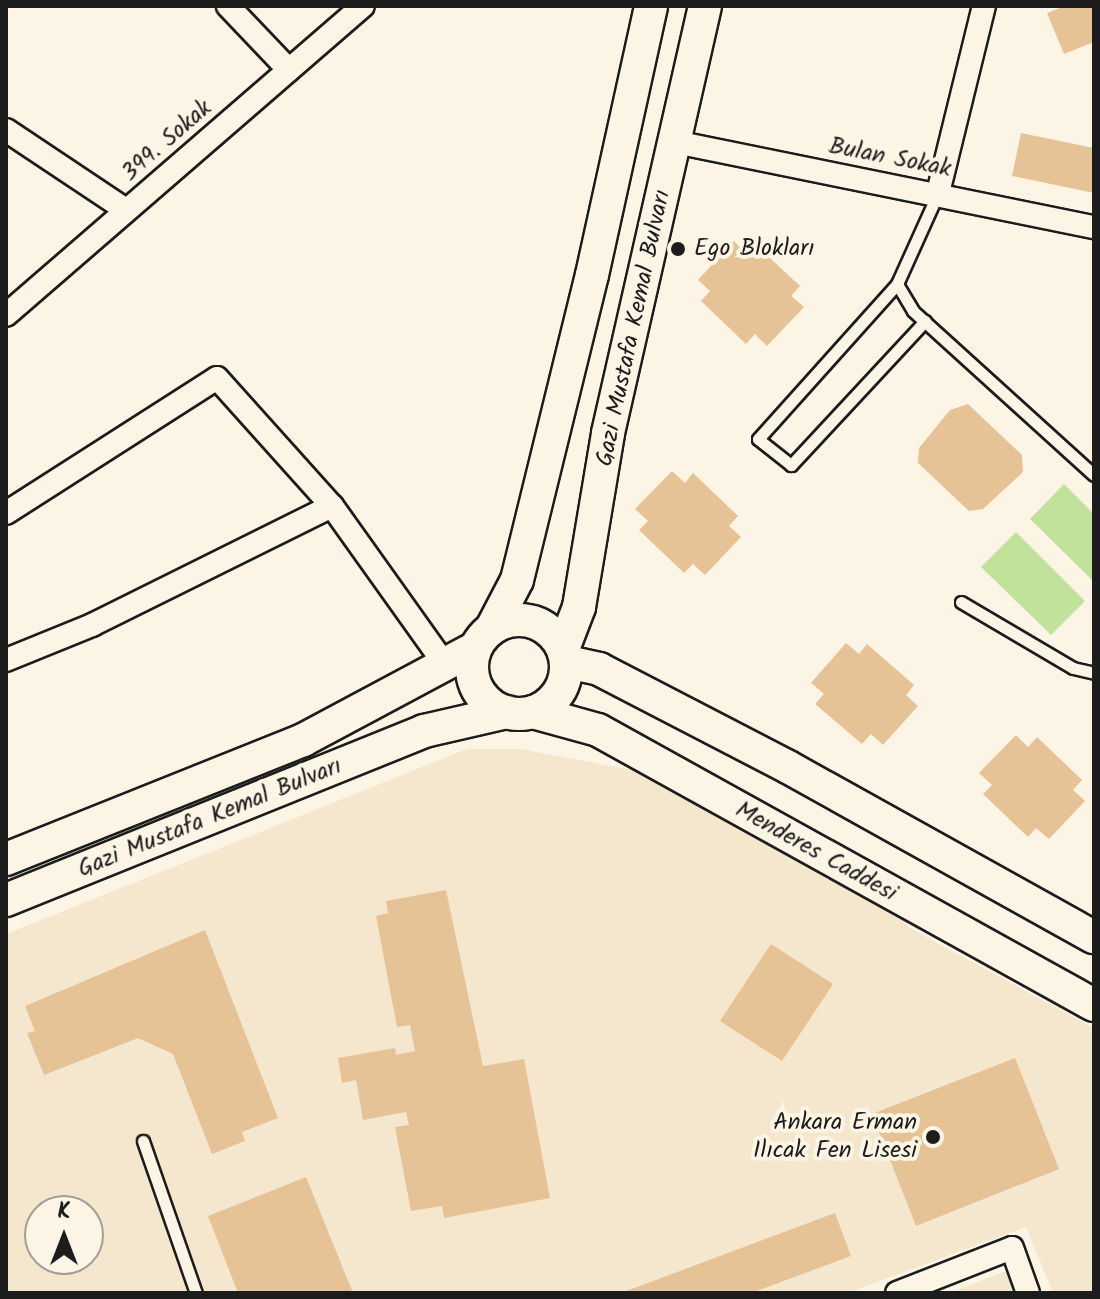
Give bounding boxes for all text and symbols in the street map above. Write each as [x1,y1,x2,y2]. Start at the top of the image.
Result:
street label: 399. Sokak [116,94,218,188]
street label: Bulan Sokak [827,132,953,184]
street label: Gazi Mustafa Kemal Bulvarı [591,187,677,469]
place label: Ego Blokları [694,235,815,263]
marker: Ego Blokları [669,240,687,258]
street label: Gazi Mustafa Kemal Bulvarı [74,752,346,884]
street label: Menderes Caddesi [730,796,902,908]
place label: Ankara Erman Ilıcak Fen Lisesi [753,1109,917,1165]
marker: Ankara Erman Ilıcak Fen Lisesi [924,1128,942,1146]
north arrow [24,1195,104,1275]
text: K [57,1195,71,1230]

